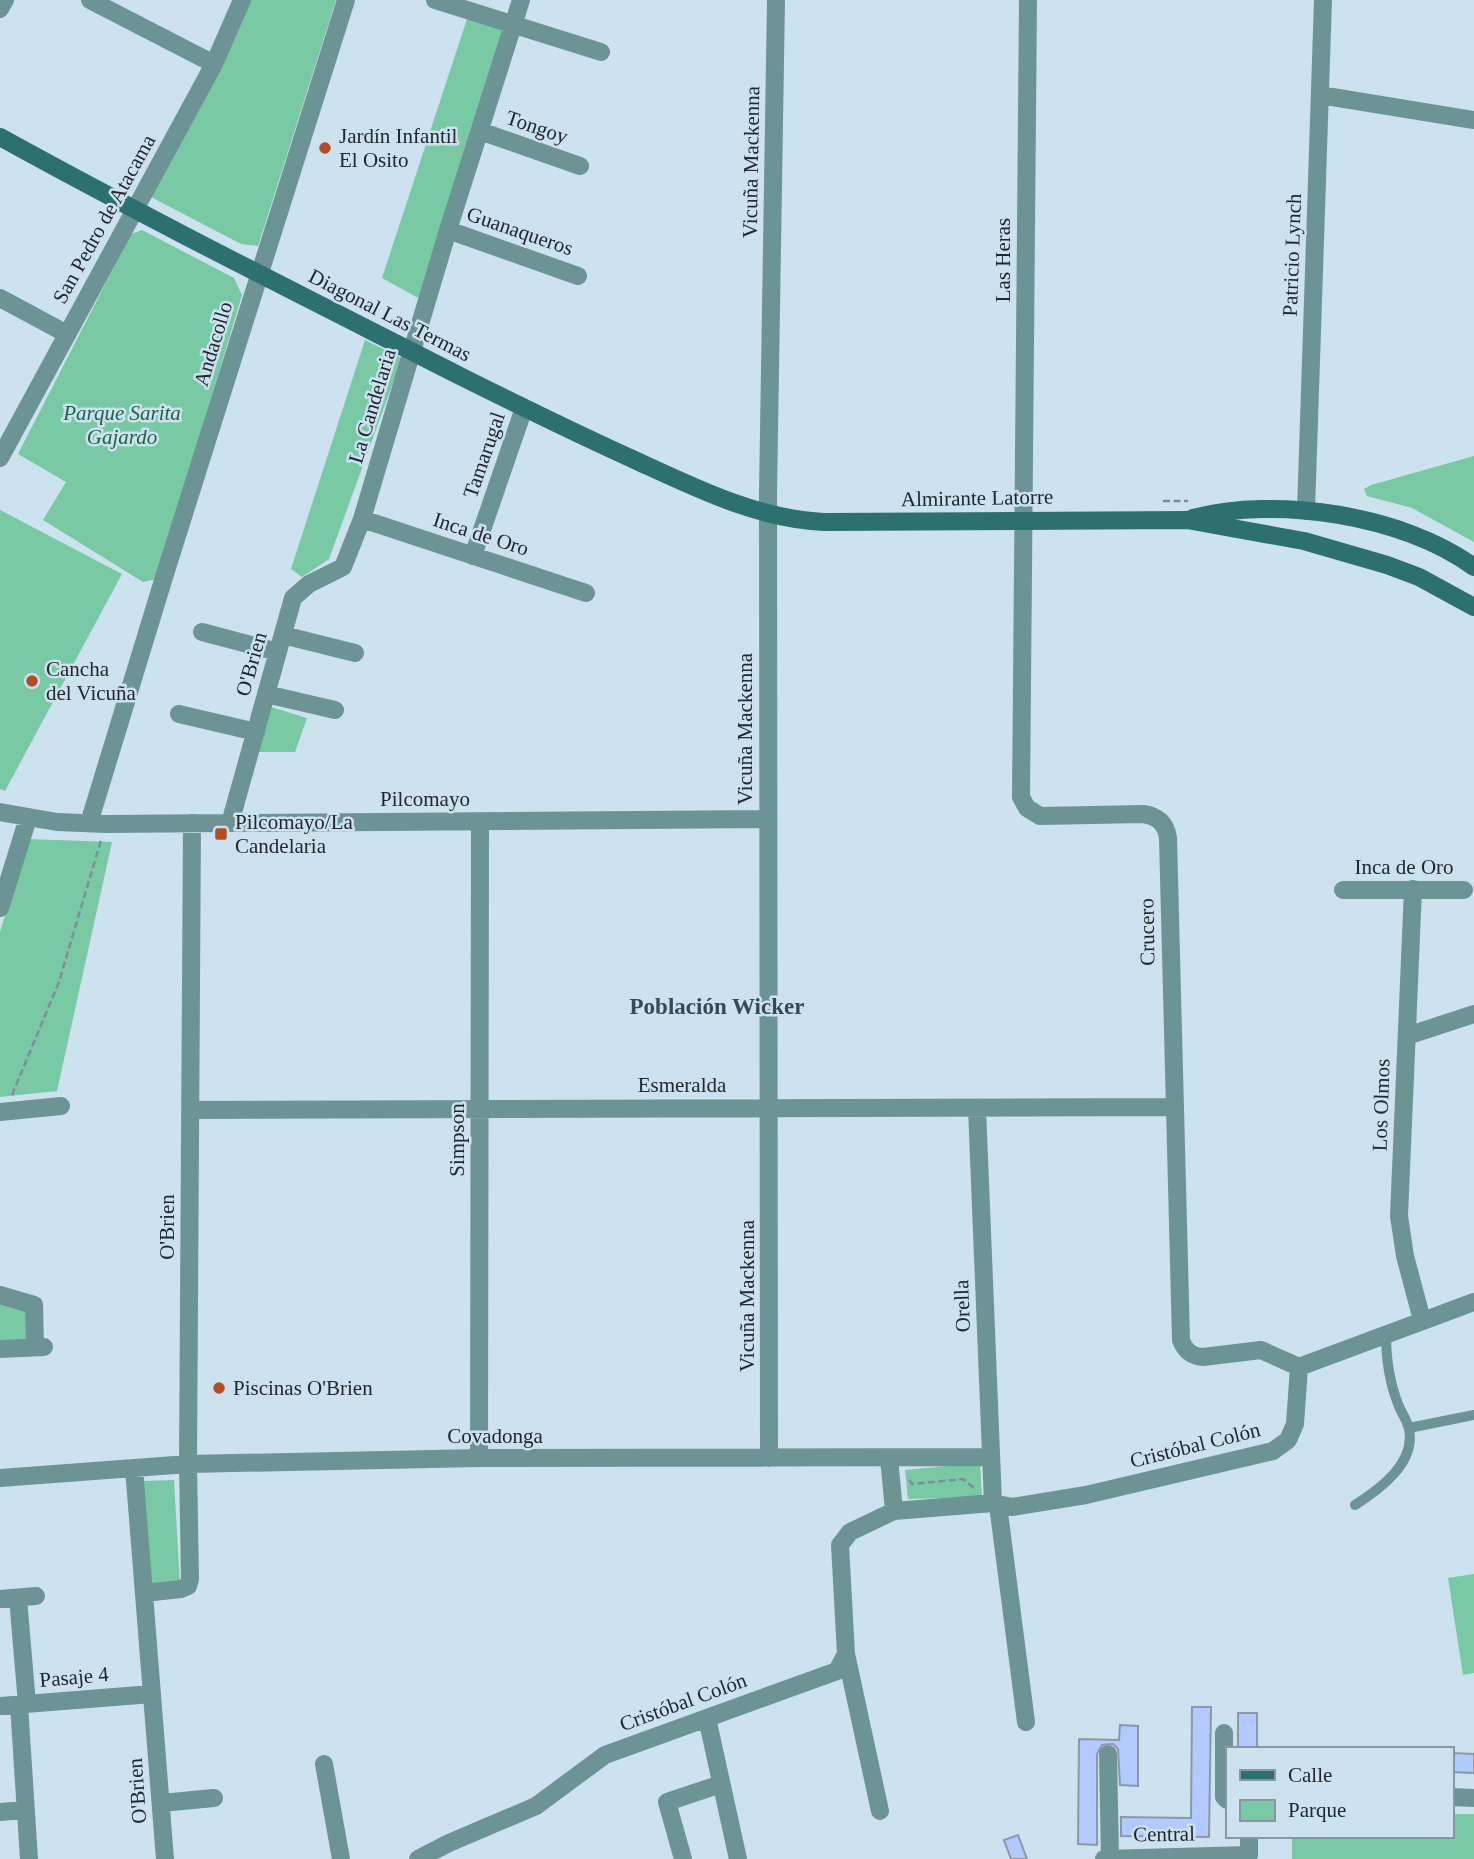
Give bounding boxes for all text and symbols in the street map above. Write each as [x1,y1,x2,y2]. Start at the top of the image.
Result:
street label: Vicuña Mackenna [738,85,764,238]
street label: Tongoy [503,105,572,149]
place label: Jardín Infantil El Osito [339,124,458,172]
street label: San Pedro de Atacama [48,130,161,308]
marker: Jardín Infantil El Osito [317,140,333,156]
street label: Patricio Lynch [1278,193,1306,317]
street label: Guanaqueros [464,202,576,260]
street label: Las Heras [991,218,1015,302]
street label: Diagonal Las Termas [305,264,475,366]
street label: Andacollo [189,299,237,389]
street label: La Candelaria [343,345,401,466]
park label: Parque Sarita Gajardo [62,401,181,449]
street label: Tamarugal [458,409,510,501]
street label: Almirante Latorre [901,485,1053,511]
street label: Inca de Oro [430,507,532,561]
street label: O'Brien [230,629,272,699]
street label: Vicuña Mackenna [733,652,757,805]
place label: Cancha del Vicuña [46,657,137,705]
marker: Cancha del Vicuña [24,673,40,689]
street label: Pilcomayo [380,787,470,811]
place label: Pilcomayo/La Candelaria [235,810,353,858]
marker: Pilcomayo/La Candelaria [213,826,229,842]
street label: Inca de Oro [1354,855,1454,879]
street label: Crucero [1134,898,1160,966]
district label: Población Wicker [630,994,804,1019]
street label: Los Olmos [1367,1058,1395,1152]
street label: Esmeralda [638,1073,727,1097]
street label: Simpson [445,1103,469,1177]
street label: O'Brien [155,1194,179,1260]
street label: Vicuña Mackenna [735,1219,759,1372]
street label: Orella [949,1279,975,1333]
place label: Piscinas O'Brien [233,1376,373,1400]
marker: Piscinas O'Brien [211,1380,227,1396]
street label: Cristóbal Colón [1127,1417,1263,1473]
street label: Covadonga [447,1424,543,1448]
street label: Pasaje 4 [38,1662,110,1692]
street label: Cristóbal Colón [616,1668,750,1736]
legend [1226,1747,1453,1838]
street label: O'Brien [123,1757,151,1825]
text: Calle [1288,1763,1332,1787]
text: Parque [1288,1798,1346,1822]
street label: Central [1133,1821,1195,1847]

